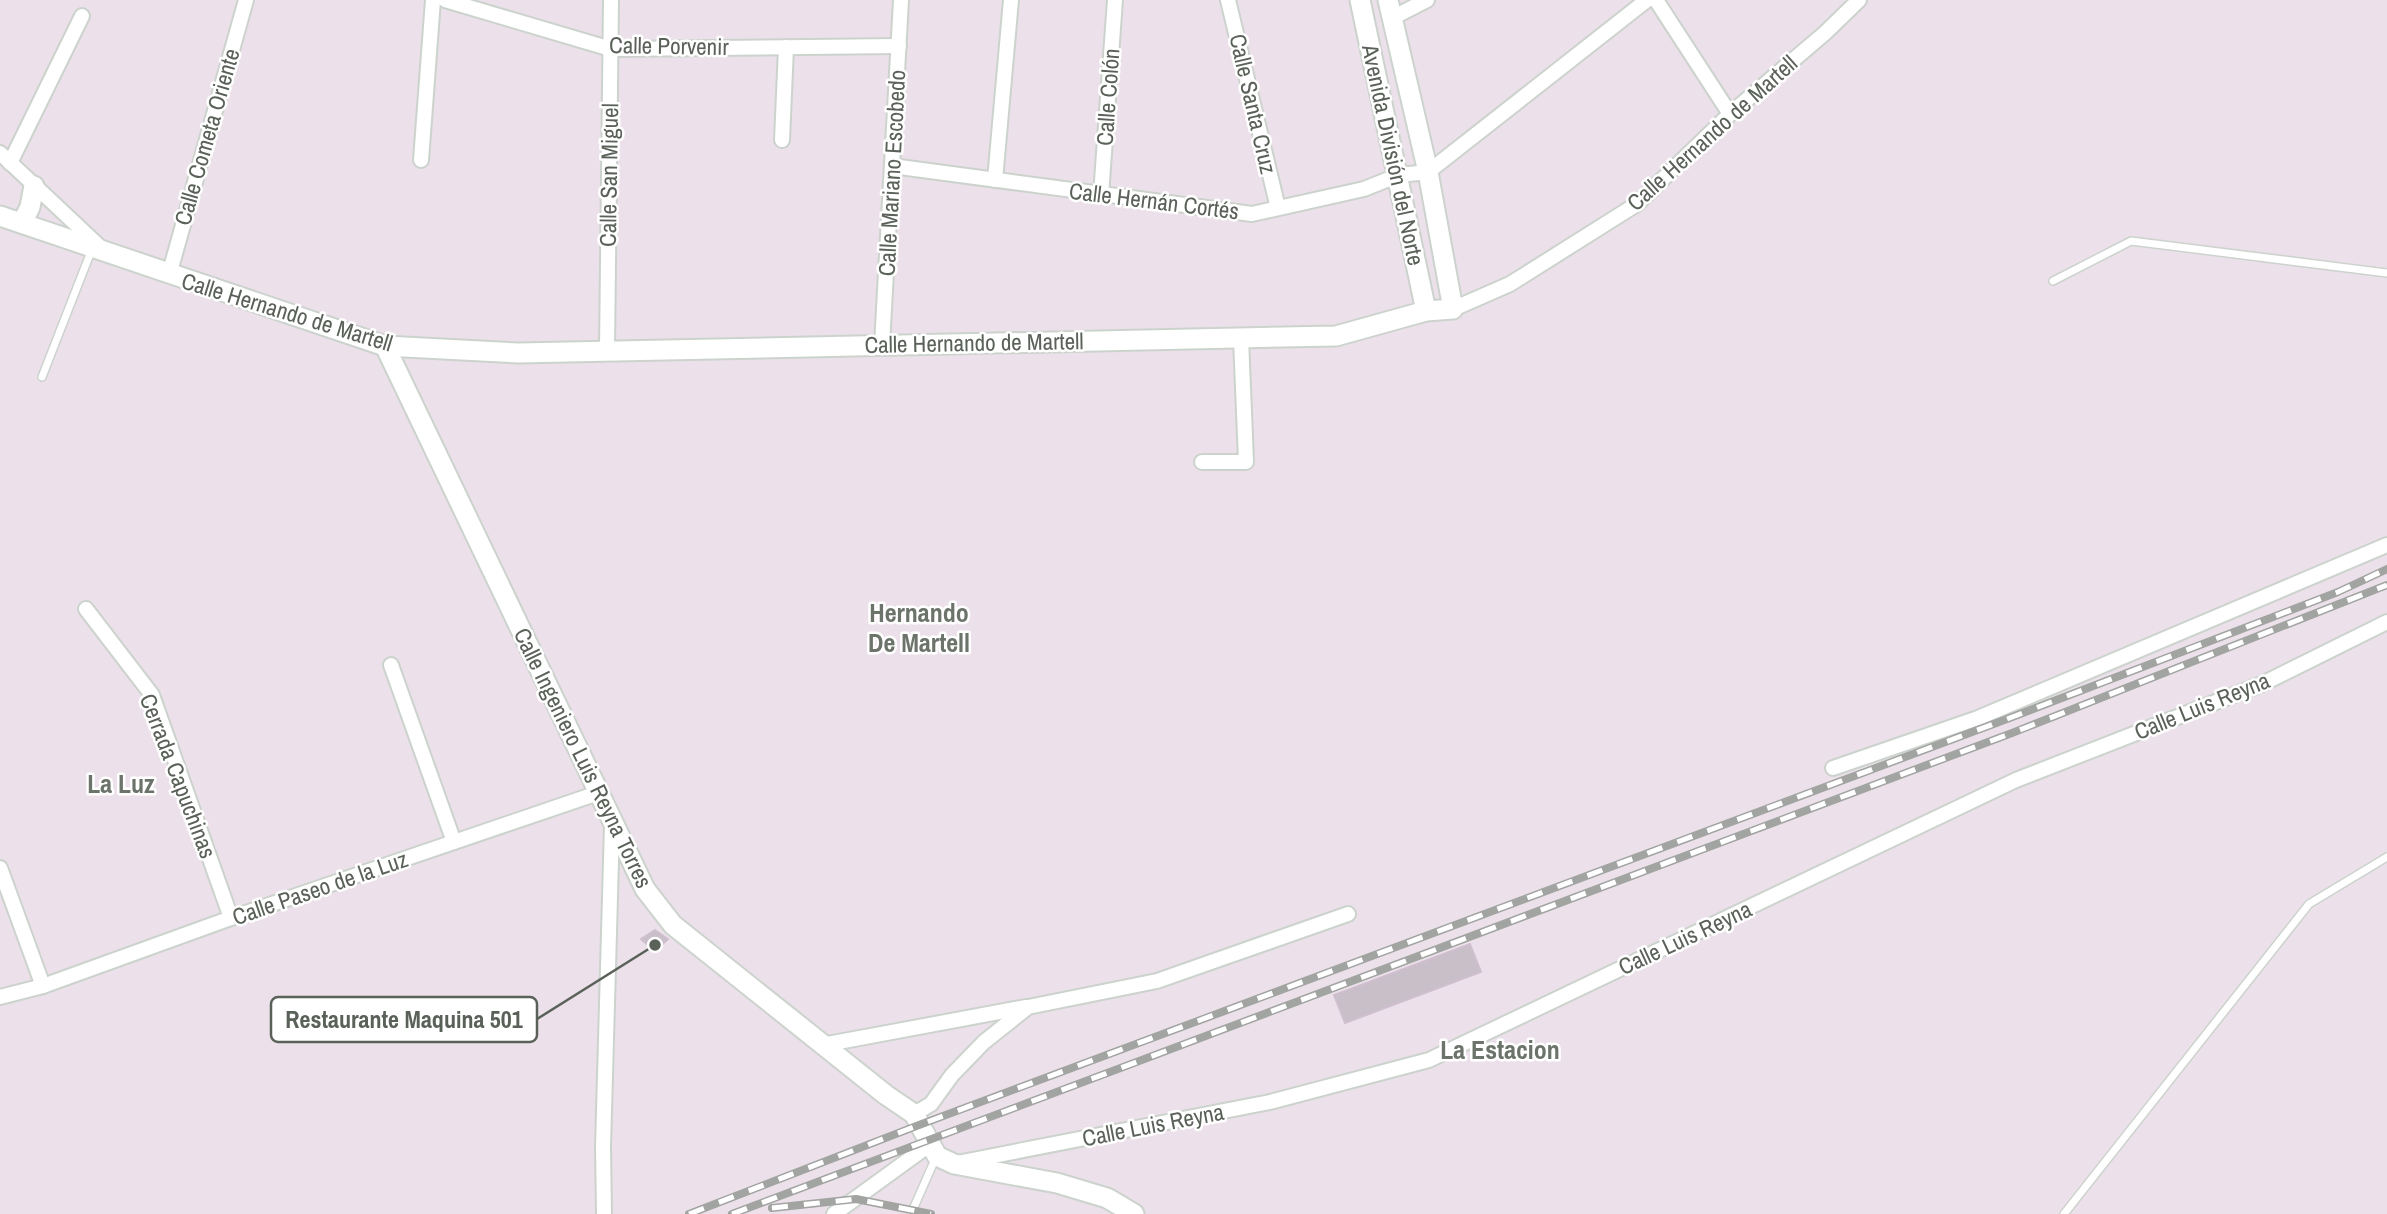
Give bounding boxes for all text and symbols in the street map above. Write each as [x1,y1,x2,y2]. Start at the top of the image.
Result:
street label: Calle Porvenir [609,29,730,62]
street label: Calle Santa Cruz [1222,31,1285,177]
street label: Avenida División del Norte [1355,41,1432,268]
street label: Calle Cometa Oriente [166,45,247,229]
street label: Calle Colón [1089,47,1126,147]
street label: Calle Hernando de Martell [1620,48,1803,217]
street label: Calle Mariano Escobedo [871,69,912,277]
street label: Calle San Miguel [592,103,625,247]
street label: Calle Hernán Cortés [1067,175,1241,226]
street label: Calle Hernando de Martell [178,265,396,358]
street label: Calle Hernando de Martell [864,325,1084,360]
district label: Hernando De Martell [868,595,970,660]
street label: Calle Ingeniero Luis Reyna Torres [507,623,660,893]
street label: Calle Luis Reyna [2129,664,2275,747]
street label: Cerrada Capuchinas [133,689,224,863]
district label: La Luz [87,766,155,801]
street label: Calle Paseo de la Luz [228,843,412,932]
street label: Calle Luis Reyna [1613,893,1757,982]
callout: Restaurante Maquina 501 [271,997,537,1042]
text: Restaurante Maquina 501 [285,1003,523,1035]
district label: La Estacion [1440,1032,1560,1067]
street label: Calle Luis Reyna [1079,1095,1227,1153]

